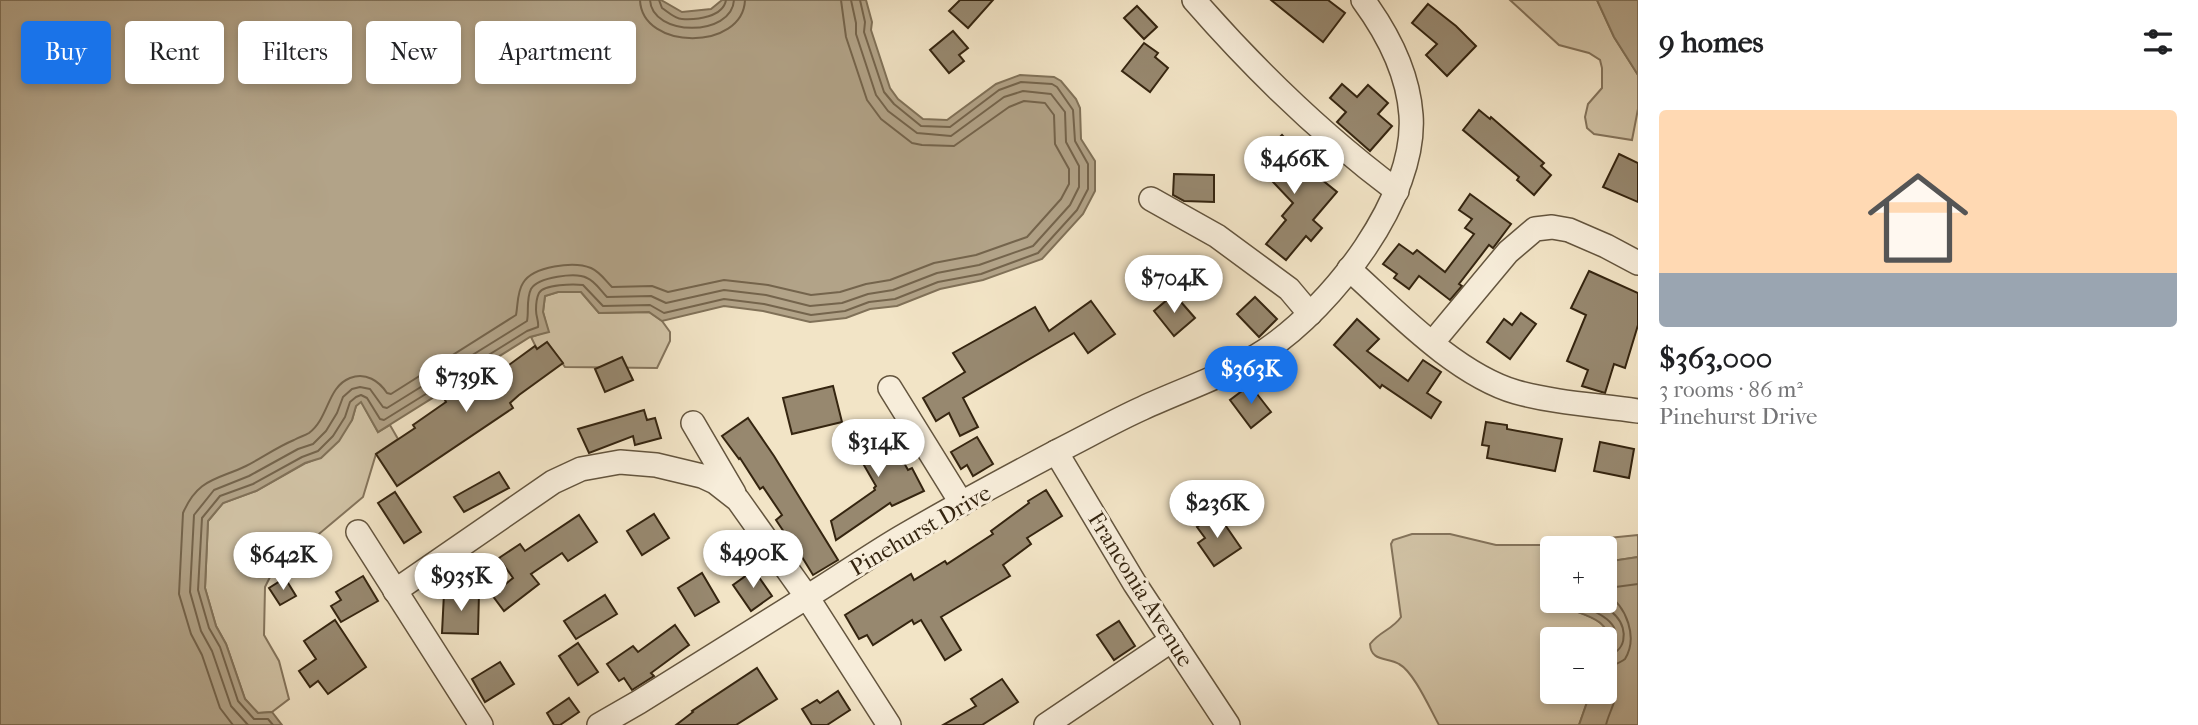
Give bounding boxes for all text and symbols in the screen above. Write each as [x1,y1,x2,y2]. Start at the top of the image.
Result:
chip: Buy [21,21,111,84]
chip: Rent [125,21,224,84]
chip: Filters [238,21,352,84]
chip: New [366,21,461,84]
chip: Apartment [475,21,636,84]
icon: filters [2139,23,2177,61]
text: 9 homes [1659,25,1764,60]
pin: $466K [1245,136,1343,196]
text: $466K [1260,145,1328,172]
icon: home [1855,155,1981,281]
pin: $704K [1125,256,1223,315]
text: $704K [1141,264,1207,291]
text: $363,000 [1659,341,1772,376]
pin: $363K [1202,346,1300,406]
pin: $739K [417,354,515,414]
text: $363K [1221,355,1281,382]
text: $739K [435,363,497,390]
text: 3 rooms · 86 m² [1659,376,1803,403]
text: Pinehurst Drive [1659,403,1817,430]
pin: $314K [829,420,927,479]
text: $314K [848,428,908,455]
street label: Pinehurst Drive [845,479,996,582]
pin: $236K [1168,480,1266,540]
text: $236K [1185,489,1249,516]
street label: Franconia Avenue [1082,507,1199,672]
pin: $490K [704,530,802,590]
pin: $642K [234,532,332,592]
map controls [1540,536,1617,704]
button: + [1540,536,1617,613]
text: $490K [719,539,787,566]
text: $642K [249,541,317,568]
pin: $935K [412,554,510,613]
text: $935K [431,562,491,589]
button: − [1540,627,1617,704]

